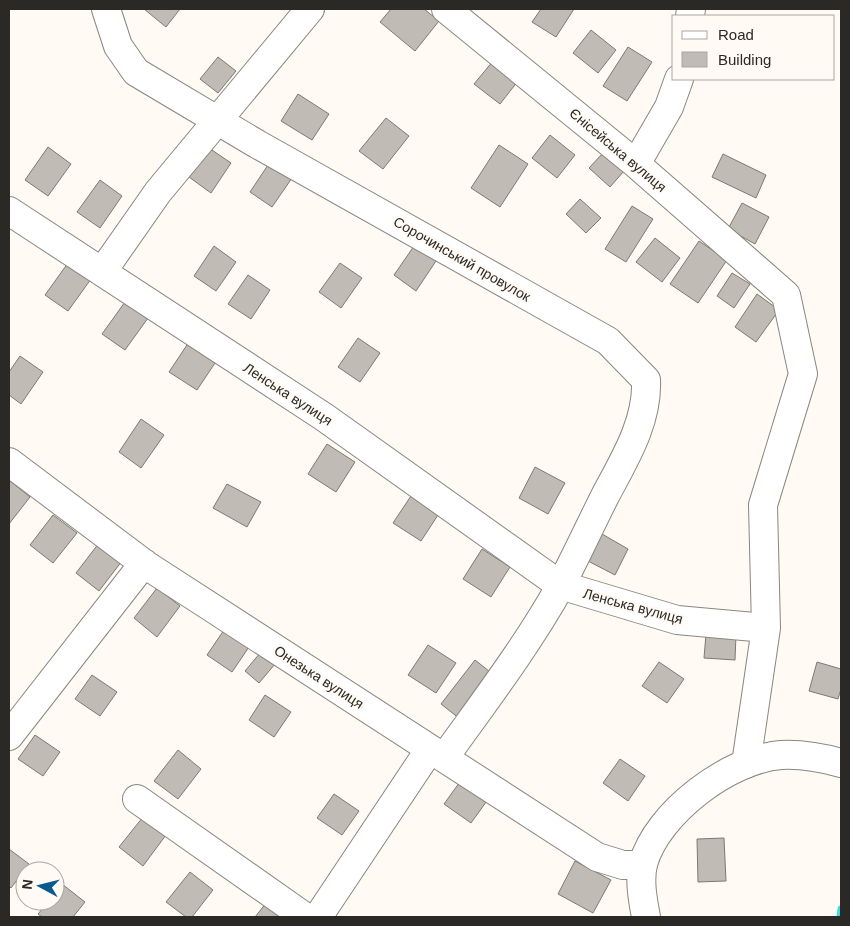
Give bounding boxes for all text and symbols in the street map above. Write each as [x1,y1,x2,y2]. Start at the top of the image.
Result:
legend [672,15,835,80]
text: Road [718,26,754,43]
text: Building [718,51,771,68]
street label: Єнісейська вулиця [566,105,670,195]
street label: Сорочинський провулок [391,213,534,305]
street label: Ленська вулиця [241,359,335,429]
street label: Ленська вулиця [581,585,685,627]
street label: Онезька вулиця [271,642,367,712]
north arrow [15,861,65,911]
text: N [19,878,36,890]

